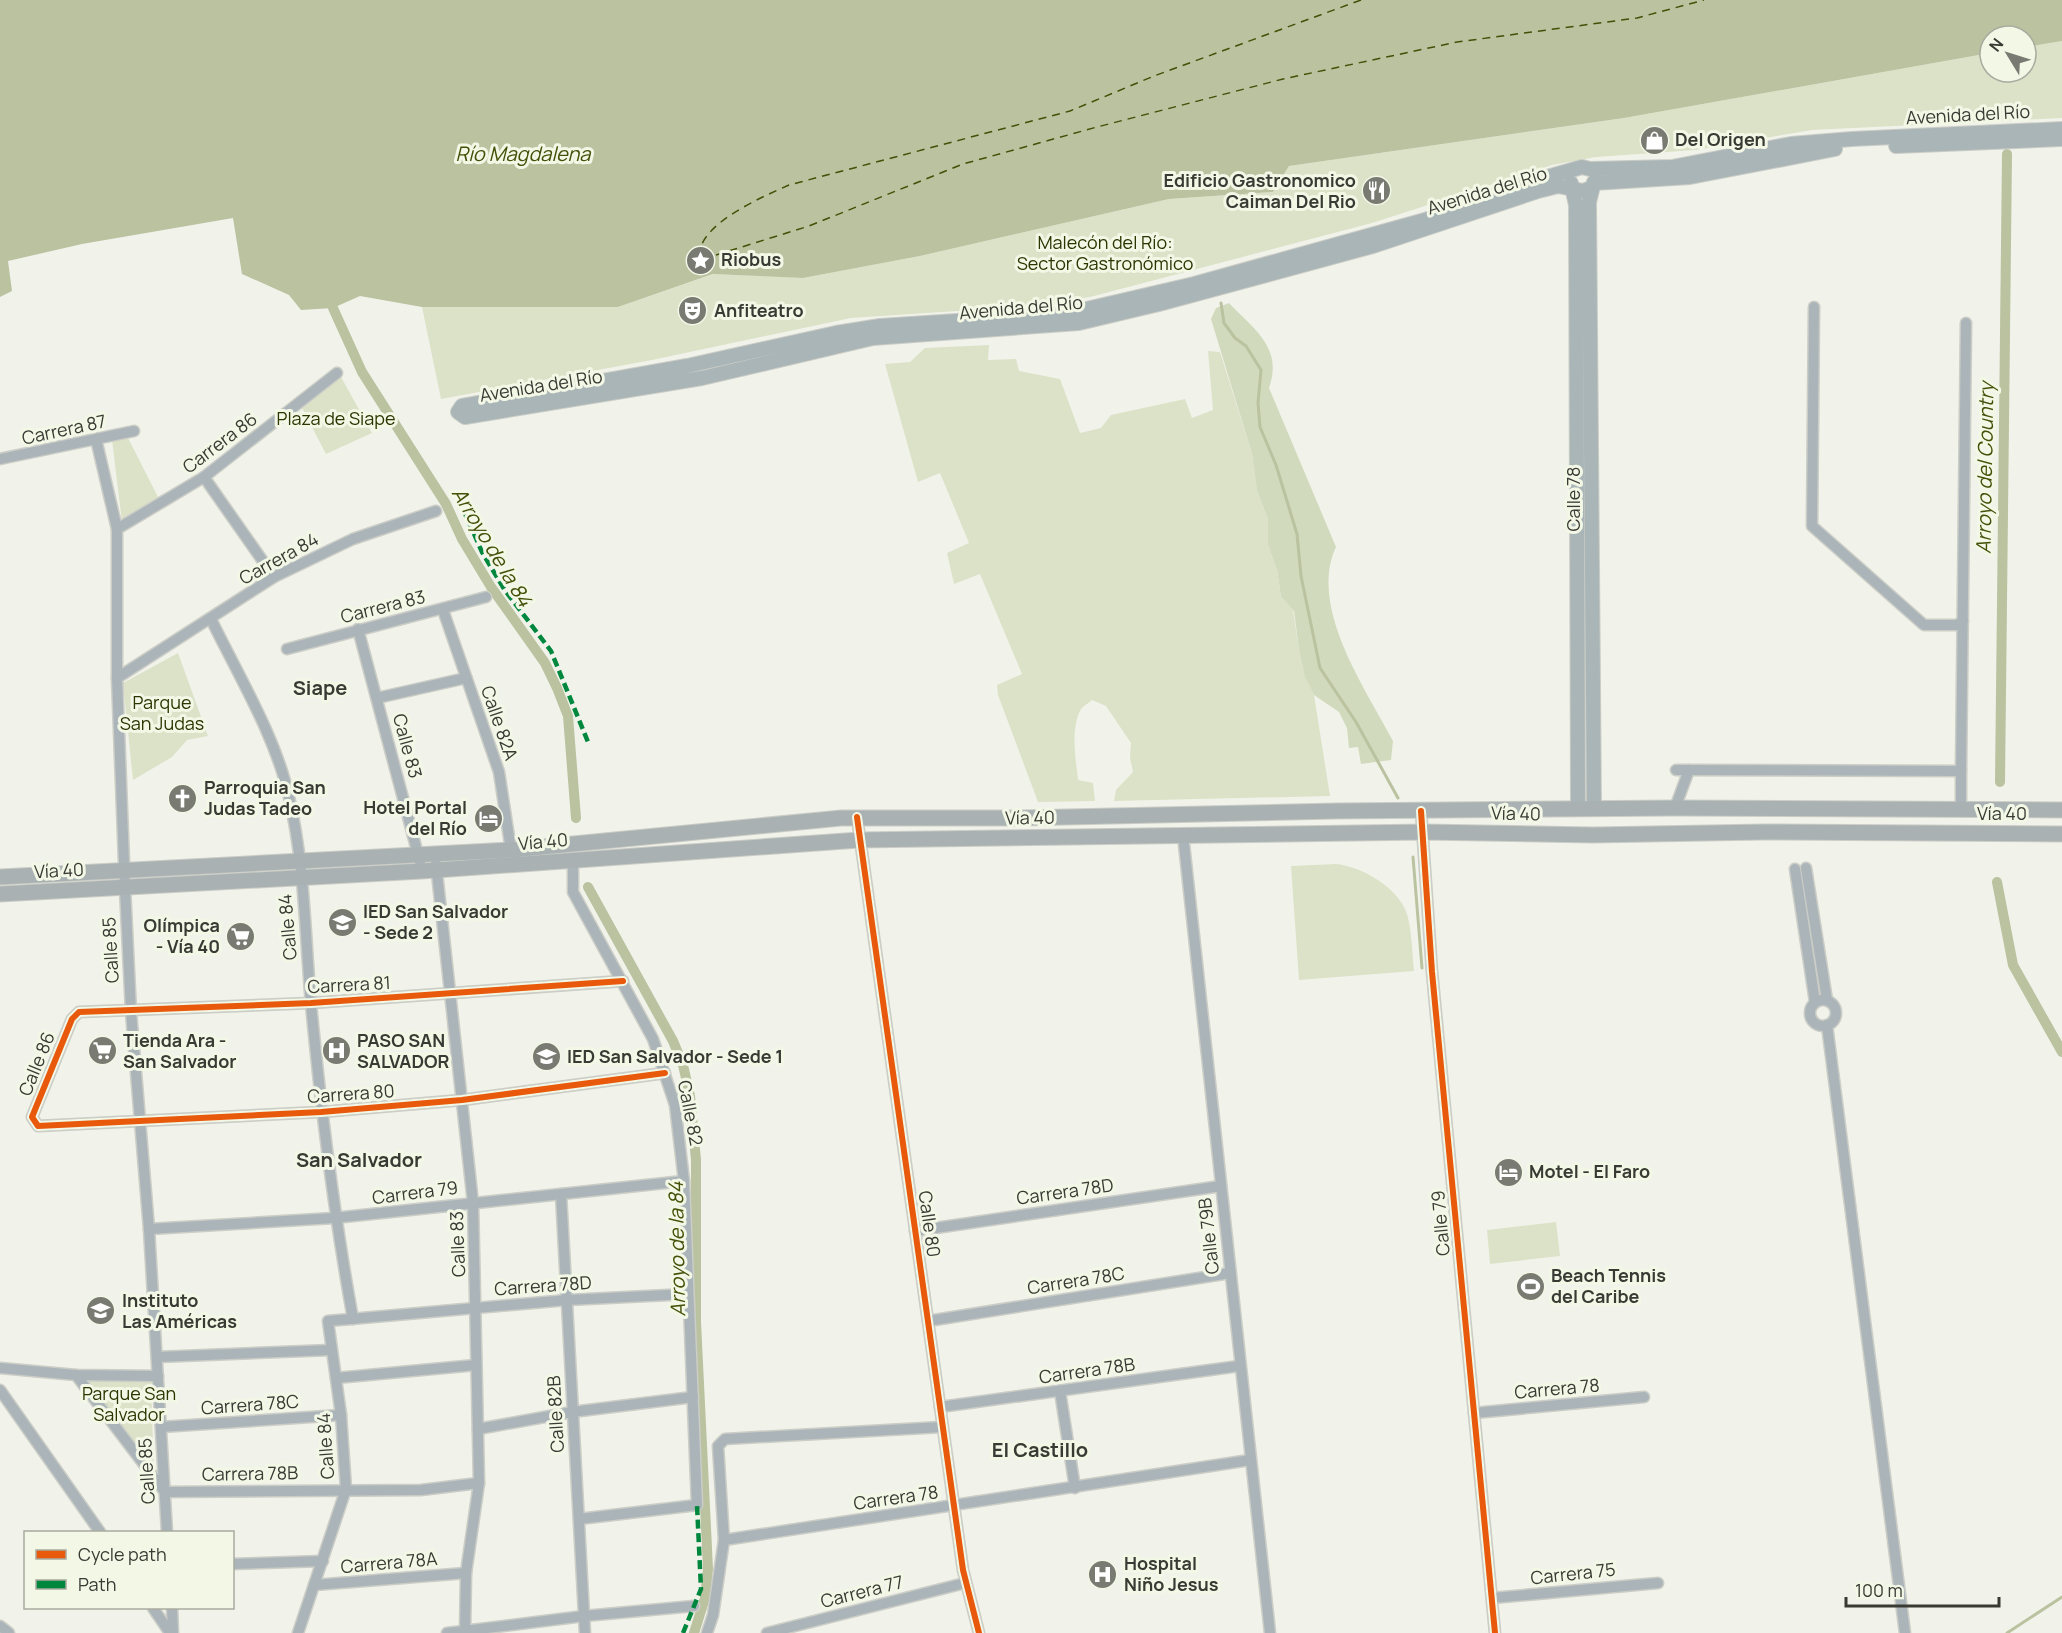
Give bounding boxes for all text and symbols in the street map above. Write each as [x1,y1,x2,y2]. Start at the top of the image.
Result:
north arrow [1978,24,2038,84]
text: N [1984,33,2008,56]
street label: Avenida del Río [1905,99,2031,129]
shop icon: Del Origen [1638,124,1670,156]
place label: Del Origen [1675,127,1766,151]
water label: Río Magdalena [456,140,591,167]
street label: Avenida del Río [1424,160,1550,220]
place label: Edificio Gastronomico Caiman Del Rio [1163,168,1356,213]
restaurant icon: Edificio Gastronomico Caiman Del Rio [1361,175,1393,207]
park label: Malecón del Río: Sector Gastronómico [1017,230,1193,275]
place icon: Riobus [684,244,716,276]
place label: Riobus [721,247,781,271]
street label: Avenida del Río [958,290,1084,324]
theatre icon: Anfiteatro [677,295,709,327]
place label: Anfiteatro [714,298,804,322]
street label: Avenida del Río [478,363,604,407]
water label: Arroyo del Country [1970,379,2000,554]
street label: Carrera 86 [177,406,262,478]
park label: Plaza de Siape [277,406,395,430]
street label: Carrera 87 [20,408,108,450]
street label: Calle 78 [1561,467,1585,531]
water label: Arroyo de la 84 [446,482,539,612]
street label: Carrera 84 [235,527,322,590]
street label: Carrera 83 [338,584,428,628]
district label: Siape [293,674,347,701]
street label: Calle 82A [476,682,524,764]
park label: Parque San Judas [120,690,204,735]
street label: Calle 83 [388,711,428,781]
place label: Parroquia San Judas Tadeo [204,775,326,820]
church icon: Parroquia San Judas Tadeo [167,782,199,814]
place label: Hotel Portal del Río [363,795,467,840]
street label: Vía 40 [1491,801,1541,825]
street label: Vía 40 [1977,801,2027,825]
hotel icon: Hotel Portal del Río [472,802,504,834]
street label: Vía 40 [1005,805,1055,829]
street label: Vía 40 [517,827,569,855]
street label: Vía 40 [33,857,84,883]
street label: Calle 84 [272,893,302,961]
place label: IED San Salvador - Sede 2 [363,899,508,944]
school or university icon: IED San Salvador - Sede 2 [326,906,358,938]
place label: Olímpica - Vía 40 [144,913,220,958]
street label: Calle 85 [96,916,124,984]
supermarket icon: Olímpica - Vía 40 [225,920,257,952]
street label: Carrera 81 [307,970,391,998]
street label: Calle 86 [12,1028,60,1099]
place label: Tienda Ara - San Salvador [123,1028,237,1073]
place label: PASO SAN SALVADOR [357,1028,450,1073]
supermarket icon: Tienda Ara - San Salvador [86,1035,118,1067]
hospital icon: PASO SAN SALVADOR [320,1035,352,1067]
school or university icon: IED San Salvador - Sede 1 [530,1041,562,1073]
place label: IED San Salvador - Sede 1 [567,1044,783,1068]
street label: Carrera 80 [307,1078,395,1108]
street label: Calle 82 [673,1078,709,1148]
district label: San Salvador [296,1146,422,1173]
hotel icon: Motel - El Faro [1492,1156,1524,1188]
place label: Motel - El Faro [1529,1159,1650,1183]
street label: Carrera 78D [1015,1172,1115,1210]
street label: Carrera 79 [371,1175,459,1209]
water label: Arroyo de la 84 [662,1181,691,1317]
street label: Calle 80 [913,1189,947,1259]
street label: Calle 79 [1425,1189,1455,1257]
street label: Calle 79B [1192,1197,1224,1275]
street label: Calle 83 [444,1211,470,1277]
street label: Carrera 78C [1025,1260,1126,1300]
place label: Beach Tennis del Caribe [1551,1263,1666,1308]
street label: Carrera 78D [493,1270,592,1300]
sports icon: Beach Tennis del Caribe [1514,1270,1546,1302]
place label: Instituto Las Américas [122,1288,237,1333]
school or university icon: Instituto Las Américas [85,1295,117,1327]
street label: Carrera 78B [1037,1351,1136,1389]
street label: Carrera 78 [1513,1372,1601,1404]
street label: Calle 82B [541,1375,569,1453]
park label: Parque San Salvador [82,1381,176,1426]
street label: Carrera 78C [200,1389,300,1419]
street label: Calle 84 [311,1412,339,1480]
district label: El Castillo [992,1436,1088,1463]
street label: Calle 85 [132,1437,160,1505]
street label: Carrera 78B [202,1460,298,1486]
street label: Carrera 78 [852,1479,940,1515]
legend [24,1531,234,1609]
text: Cycle path [78,1542,167,1566]
street label: Carrera 78A [340,1546,439,1578]
place label: Hospital Niño Jesus [1124,1551,1219,1596]
street label: Carrera 75 [1529,1557,1617,1589]
hospital icon: Hospital Niño Jesus [1087,1558,1119,1590]
street label: Carrera 77 [818,1569,906,1613]
scale bar [1846,1570,1999,1608]
text: Path [78,1572,116,1596]
text: 100 m [1855,1578,1903,1602]

